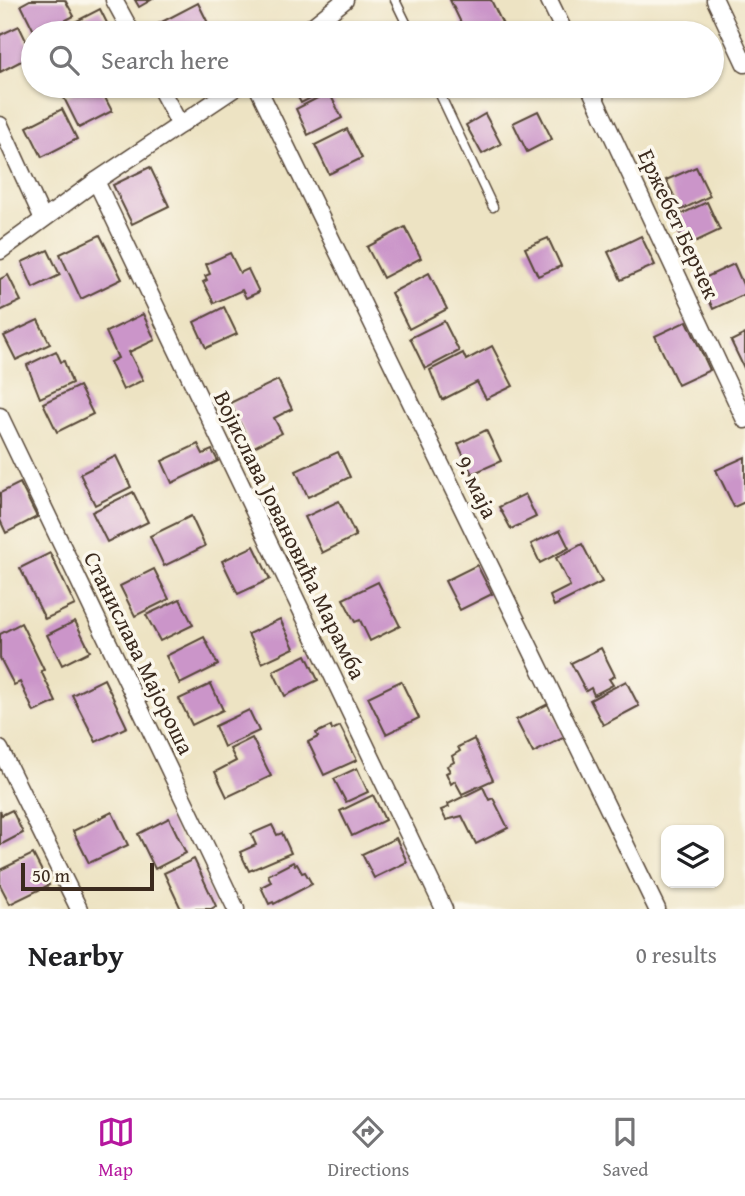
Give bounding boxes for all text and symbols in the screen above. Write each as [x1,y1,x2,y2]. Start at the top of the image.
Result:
search box [21,21,724,98]
text: Search here [101,40,229,79]
icon: search [45,41,83,79]
street label: Ержебет Берчек [630,143,729,304]
street label: Војислава Јовановића Марамба [206,385,375,685]
street label: 9. маја [448,450,507,524]
street label: Станислава Мајороша [76,546,203,760]
map controls [661,825,724,888]
button: layers [661,825,724,888]
scale bar [21,860,154,892]
text: 50 m [32,861,70,889]
text: Nearby [28,933,124,977]
text: 0 results [636,938,717,971]
tab: Map [97,1113,135,1183]
tab: Directions [328,1113,409,1183]
tab: Saved [602,1113,648,1183]

